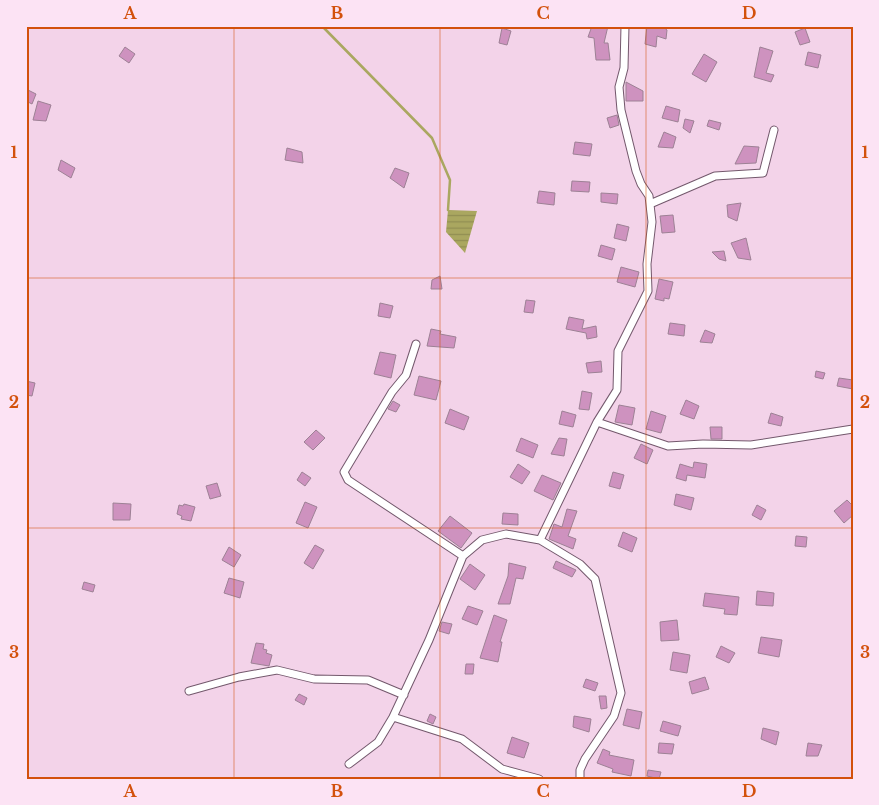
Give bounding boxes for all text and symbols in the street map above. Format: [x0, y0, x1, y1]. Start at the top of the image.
text: A [123, 3, 138, 23]
text: B [331, 3, 344, 23]
text: C [536, 3, 550, 23]
text: D [742, 3, 756, 23]
text: 1 [11, 142, 18, 162]
text: 1 [862, 142, 869, 162]
text: 2 [9, 392, 19, 412]
text: 2 [860, 392, 870, 412]
text: 3 [9, 642, 19, 662]
text: 3 [860, 642, 870, 662]
text: A [123, 781, 138, 801]
text: B [331, 781, 344, 801]
text: C [536, 781, 550, 801]
text: D [742, 781, 756, 801]

